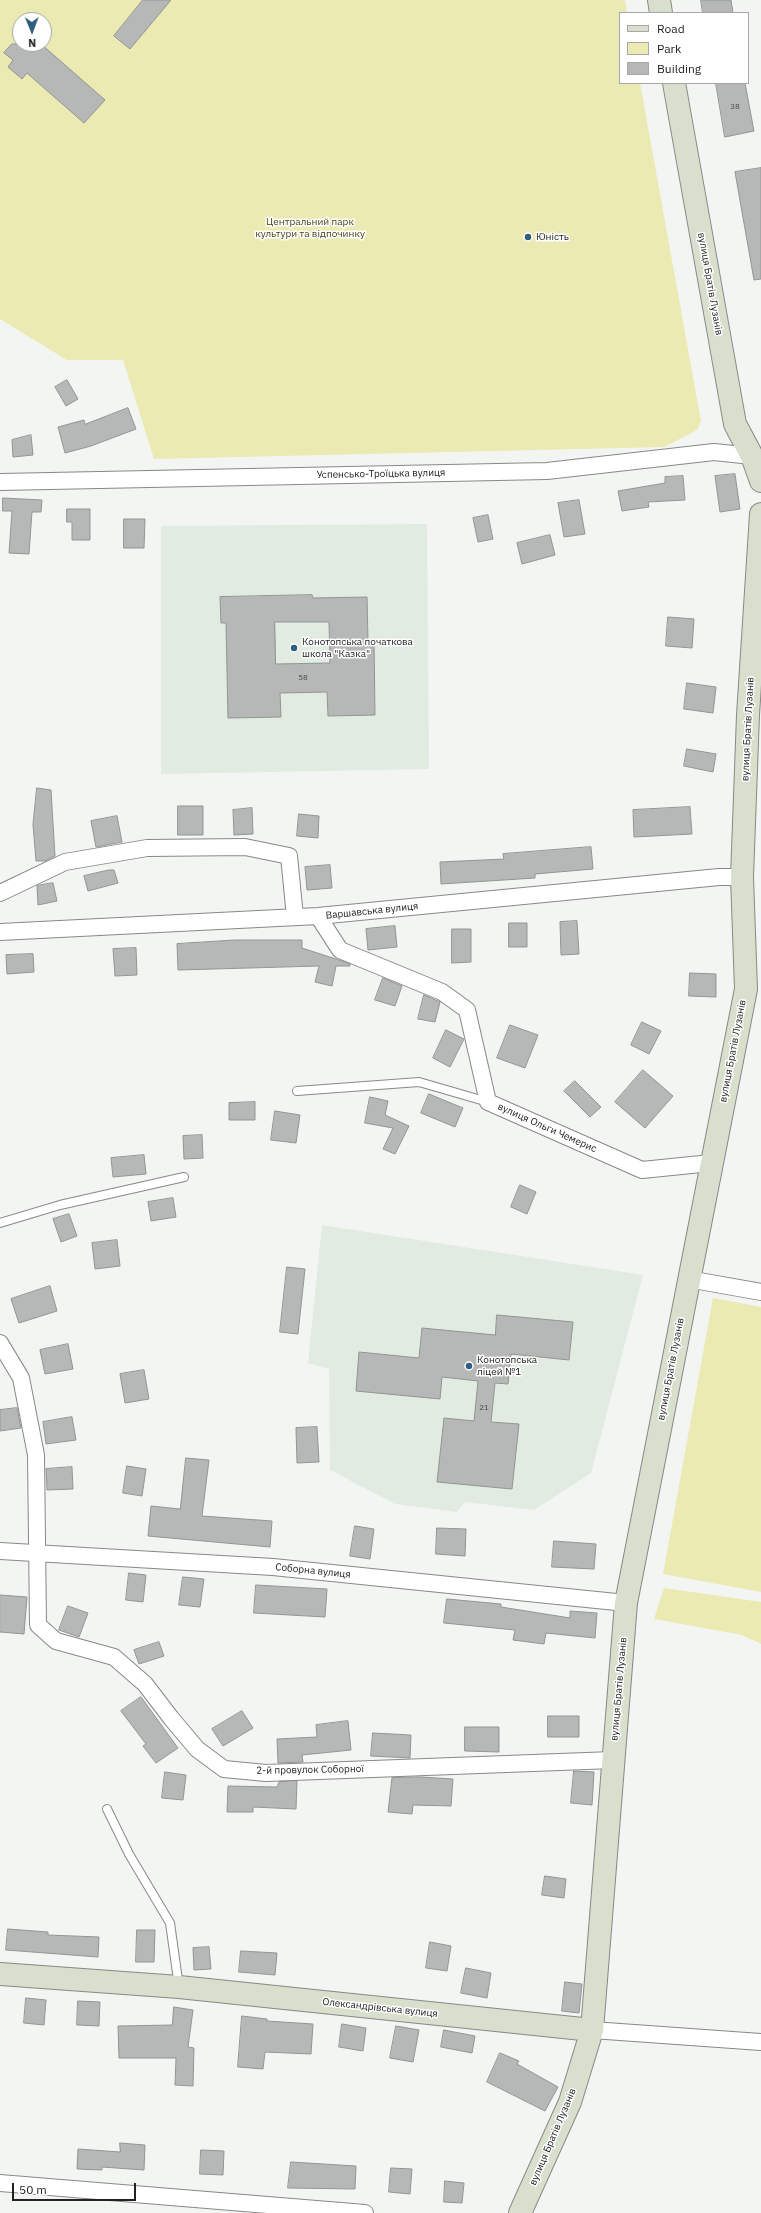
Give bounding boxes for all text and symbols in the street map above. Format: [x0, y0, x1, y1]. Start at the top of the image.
north arrow [12, 12, 52, 52]
legend [619, 12, 749, 84]
text: Road [657, 21, 685, 36]
text: N [28, 36, 36, 50]
text: Park [657, 41, 681, 56]
text: Building [657, 61, 701, 76]
house number: 38 [730, 102, 740, 112]
park label: Центральний парк культури та відпочинку [255, 216, 365, 240]
place label: Юність [536, 231, 569, 243]
marker: Юність [523, 232, 533, 242]
street label: вулиця Братів Лузанів [695, 232, 725, 336]
street label: Успенсько-Троїцька вулиця [317, 467, 445, 481]
place label: Конотопська початкова школа "Казка" [302, 636, 413, 660]
marker: Конотопська початкова школа "Казка" [289, 643, 299, 653]
house number: 58 [298, 673, 308, 683]
street label: вулиця Братів Лузанів [739, 677, 757, 781]
street label: Варшавська вулиця [325, 900, 419, 922]
street label: вулиця Братів Лузанів [717, 999, 749, 1103]
street label: вулиця Ольги Чемерис [496, 1101, 598, 1155]
street label: вулиця Братів Лузанів [655, 1317, 687, 1421]
place label: Конотопська ліцей №1 [477, 1354, 537, 1378]
marker: Конотопська ліцей №1 [464, 1361, 474, 1371]
house number: 21 [479, 1403, 489, 1413]
street label: Соборна вулиця [275, 1561, 351, 1581]
street label: вулиця Братів Лузанів [608, 1637, 630, 1741]
street label: 2-й провулок Соборної [256, 1763, 364, 1777]
street label: Олександрівська вулиця [322, 1996, 438, 2020]
street label: вулиця Братів Лузанів [527, 2087, 579, 2187]
scale bar [14, 2175, 138, 2201]
text: 50 m [19, 2182, 47, 2197]

